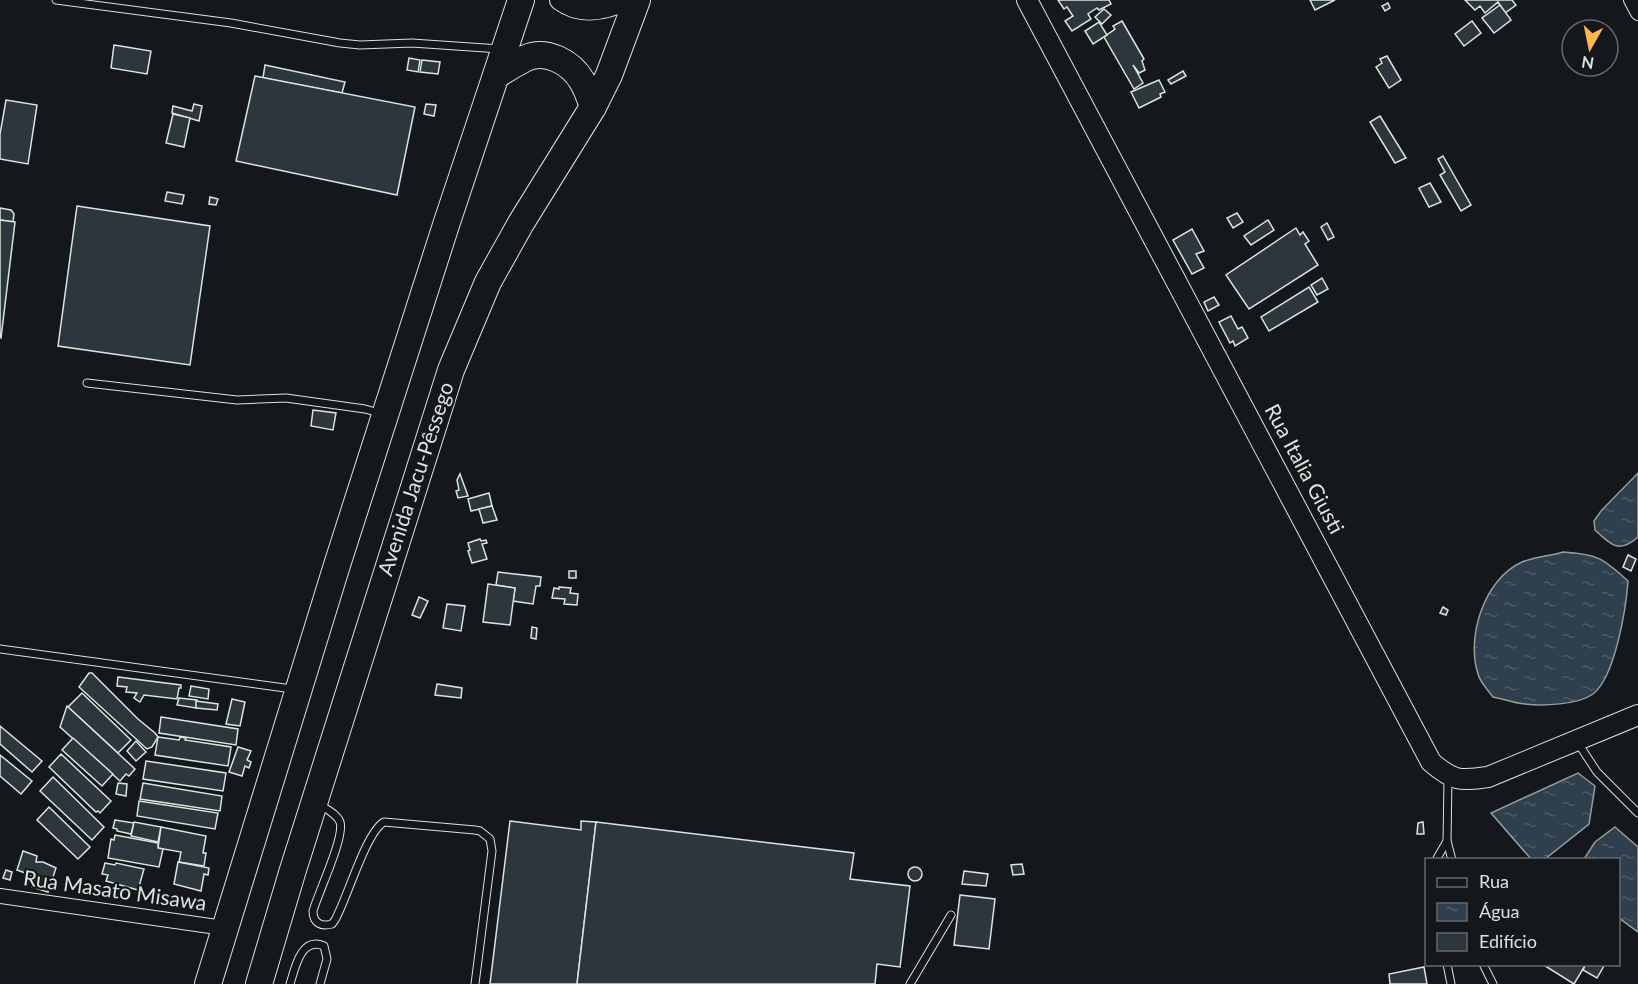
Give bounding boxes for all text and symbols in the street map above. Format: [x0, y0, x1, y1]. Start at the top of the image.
north arrow [1560, 18, 1620, 78]
text: N [1580, 53, 1595, 74]
street label: Avenida Jacu-Pêssego [371, 378, 458, 579]
street label: Rua Italia Giusti [1261, 399, 1350, 538]
legend [1425, 858, 1620, 966]
street label: Rua Masato Misawa [22, 864, 208, 915]
text: Rua [1479, 870, 1509, 892]
text: Água [1479, 900, 1520, 922]
text: Edifício [1479, 930, 1537, 952]

